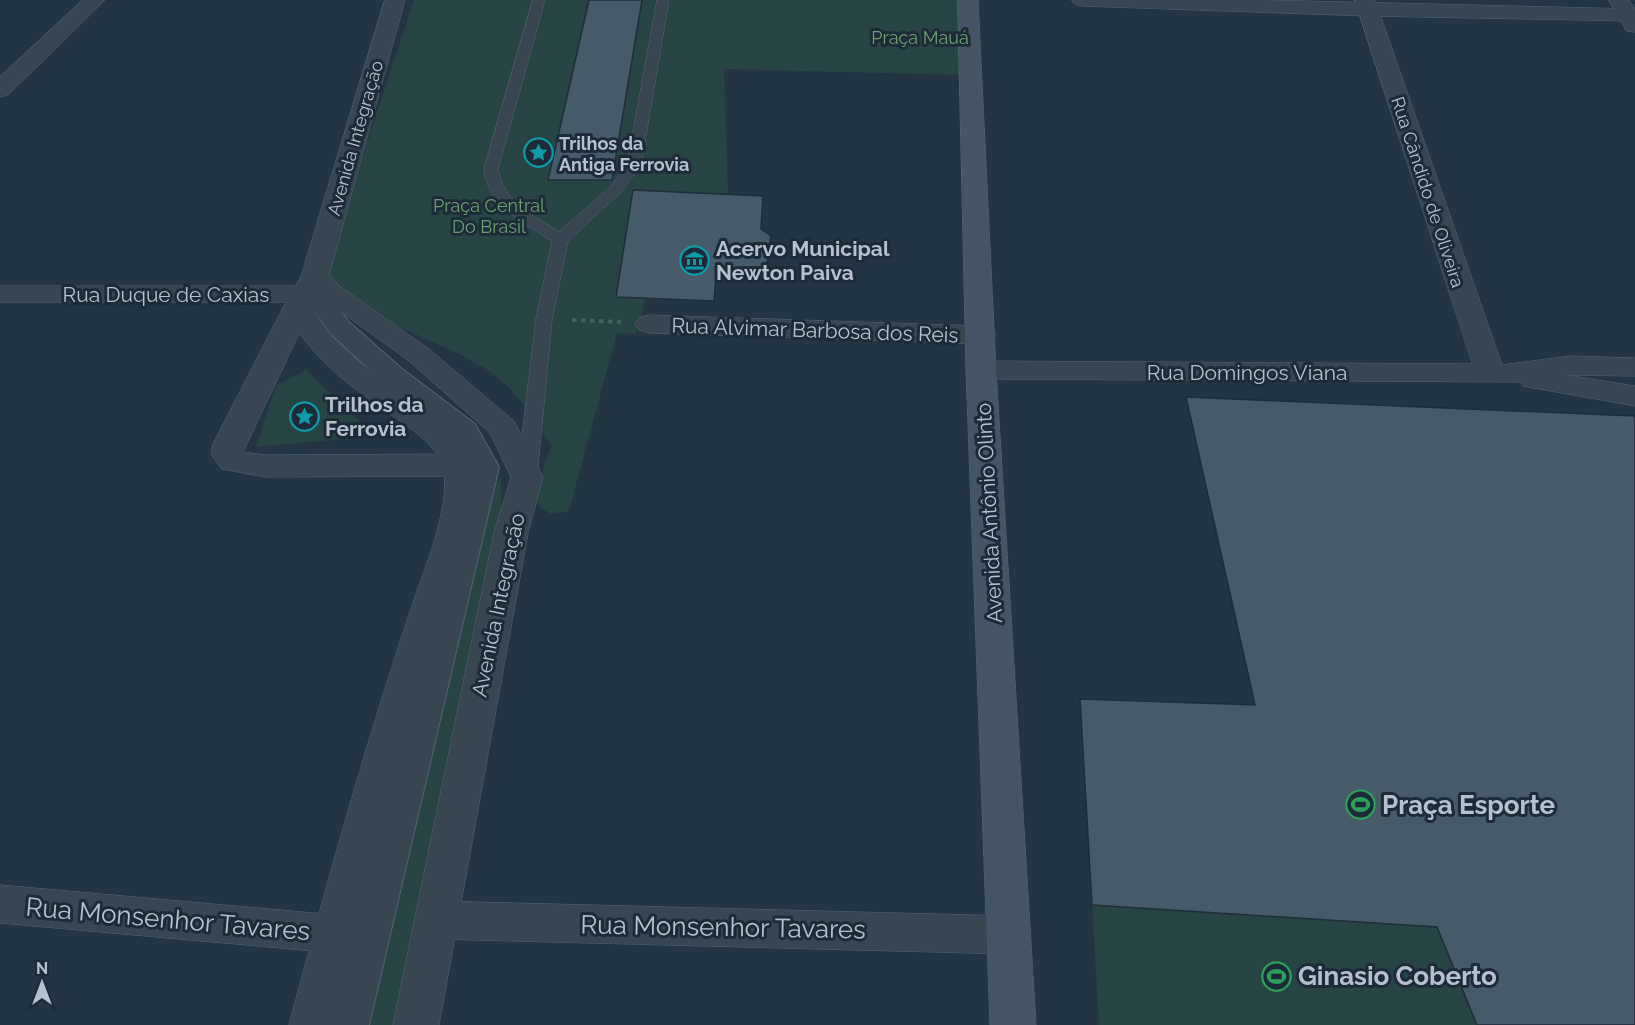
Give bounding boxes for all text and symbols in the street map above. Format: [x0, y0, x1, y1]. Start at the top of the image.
park label: Praça Mauá [871, 27, 969, 48]
street label: Avenida Integração [323, 58, 387, 218]
street label: Rua Cândido de Oliveira [1387, 94, 1469, 290]
place label: Trilhos da Antiga Ferrovia [559, 133, 689, 175]
place icon: Trilhos da Antiga Ferrovia [522, 137, 554, 169]
park label: Praça Central Do Brasil [433, 195, 545, 237]
place label: Acervo Municipal Newton Paiva [716, 236, 890, 285]
museum icon: Acervo Municipal Newton Paiva [679, 244, 711, 276]
street label: Rua Duque de Caxias [63, 282, 269, 307]
street label: Rua Alvimar Barbosa dos Reis [671, 312, 959, 348]
street label: Rua Domingos Viana [1147, 360, 1347, 385]
place label: Trilhos da Ferrovia [325, 392, 424, 441]
place icon: Trilhos da Ferrovia [288, 400, 320, 432]
street label: Avenida Antônio Olinto [971, 402, 1007, 624]
street label: Avenida Integração [466, 511, 530, 699]
sports icon: Praça Esporte [1345, 789, 1377, 821]
place label: Praça Esporte [1382, 790, 1555, 820]
street label: Rua Monsenhor Tavares [25, 892, 311, 946]
street label: Rua Monsenhor Tavares [580, 910, 866, 944]
north arrow [12, 953, 72, 1013]
text: N [36, 959, 48, 978]
sports icon: Ginasio Coberto [1261, 960, 1293, 992]
place label: Ginasio Coberto [1298, 961, 1497, 991]

